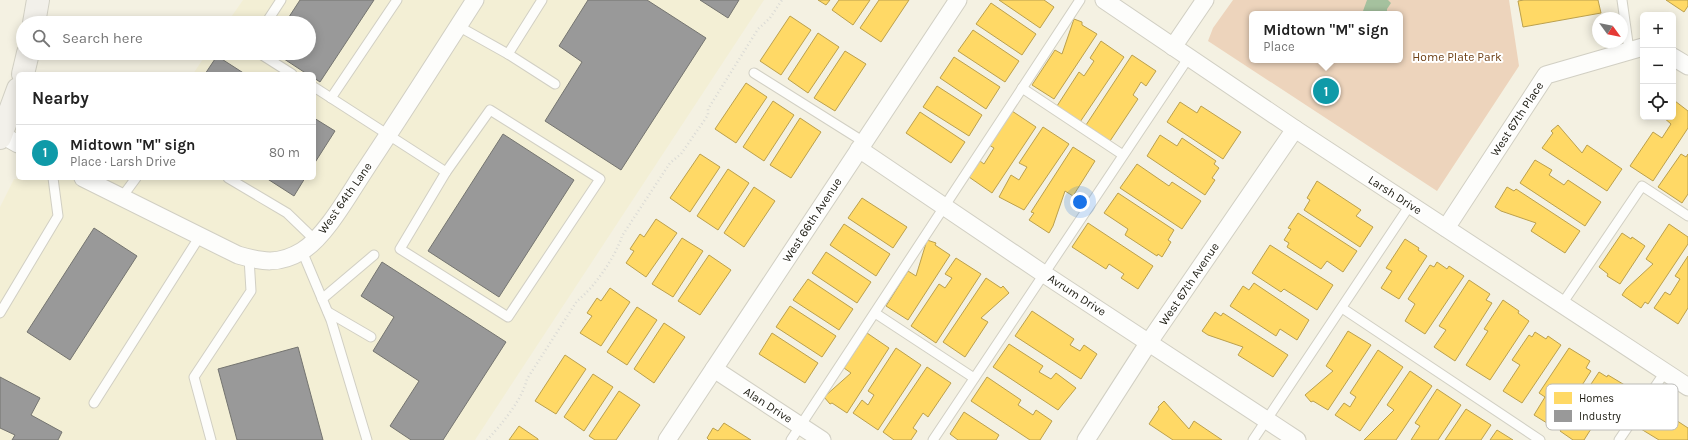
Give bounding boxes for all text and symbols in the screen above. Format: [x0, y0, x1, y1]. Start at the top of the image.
popup [1249, 11, 1403, 63]
north arrow [1592, 12, 1628, 48]
map controls [1640, 12, 1676, 120]
button: + [1640, 12, 1676, 48]
search box [16, 16, 316, 60]
text: Midtown "M" sign [1263, 21, 1389, 39]
icon: search [30, 27, 52, 49]
text: Search here [62, 29, 143, 47]
text: Place [1263, 39, 1295, 54]
button: − [1640, 48, 1676, 84]
park label: Home Plate Park [1412, 50, 1502, 64]
pin: 1 [1313, 76, 1339, 106]
street label: West 67th Place [1488, 79, 1546, 159]
button: locate [1640, 84, 1676, 120]
text: Nearby [32, 88, 89, 108]
text: Midtown "M" sign [70, 136, 195, 154]
text: 1 [43, 145, 47, 160]
text: 80 m [269, 145, 300, 160]
text: Place · Larsh Drive [70, 154, 176, 169]
street label: West 64th Lane [315, 160, 375, 236]
street label: Larsh Drive [1366, 173, 1424, 217]
street label: West 66th Avenue [779, 175, 845, 265]
your location [1070, 192, 1090, 212]
street label: West 67th Avenue [1156, 240, 1222, 328]
street label: Avrum Drive [1045, 271, 1109, 319]
street label: Alan Drive [741, 384, 795, 426]
legend [1546, 384, 1678, 430]
text: Homes [1579, 392, 1614, 405]
text: Industry [1579, 410, 1621, 423]

